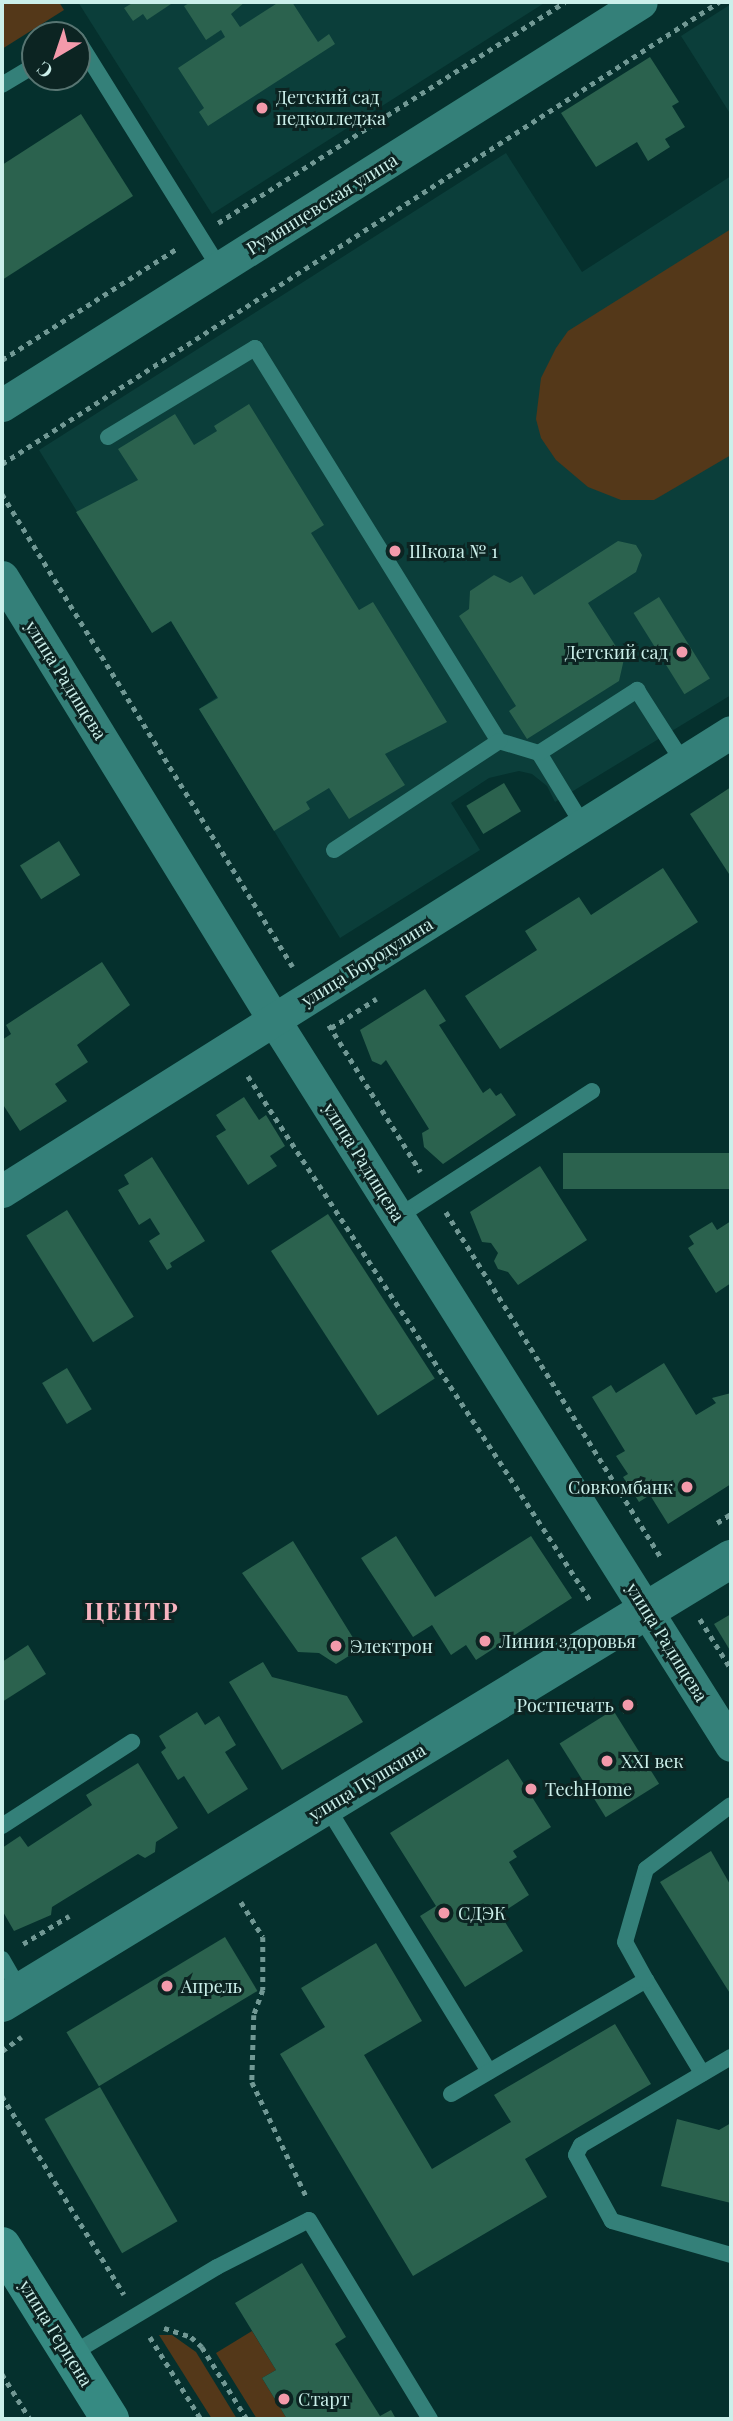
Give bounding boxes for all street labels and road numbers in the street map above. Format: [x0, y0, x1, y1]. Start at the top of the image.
street label: Румянцевская улица [243, 149, 401, 259]
street label: улица Радищева [21, 617, 111, 743]
street label: улица Бородулина [297, 913, 437, 1011]
street label: улица Радищева [319, 1099, 409, 1225]
street label: улица Радищева [622, 1579, 712, 1705]
street label: улица Пушкина [305, 1739, 429, 1825]
street label: улица Герцена [15, 2276, 97, 2390]

